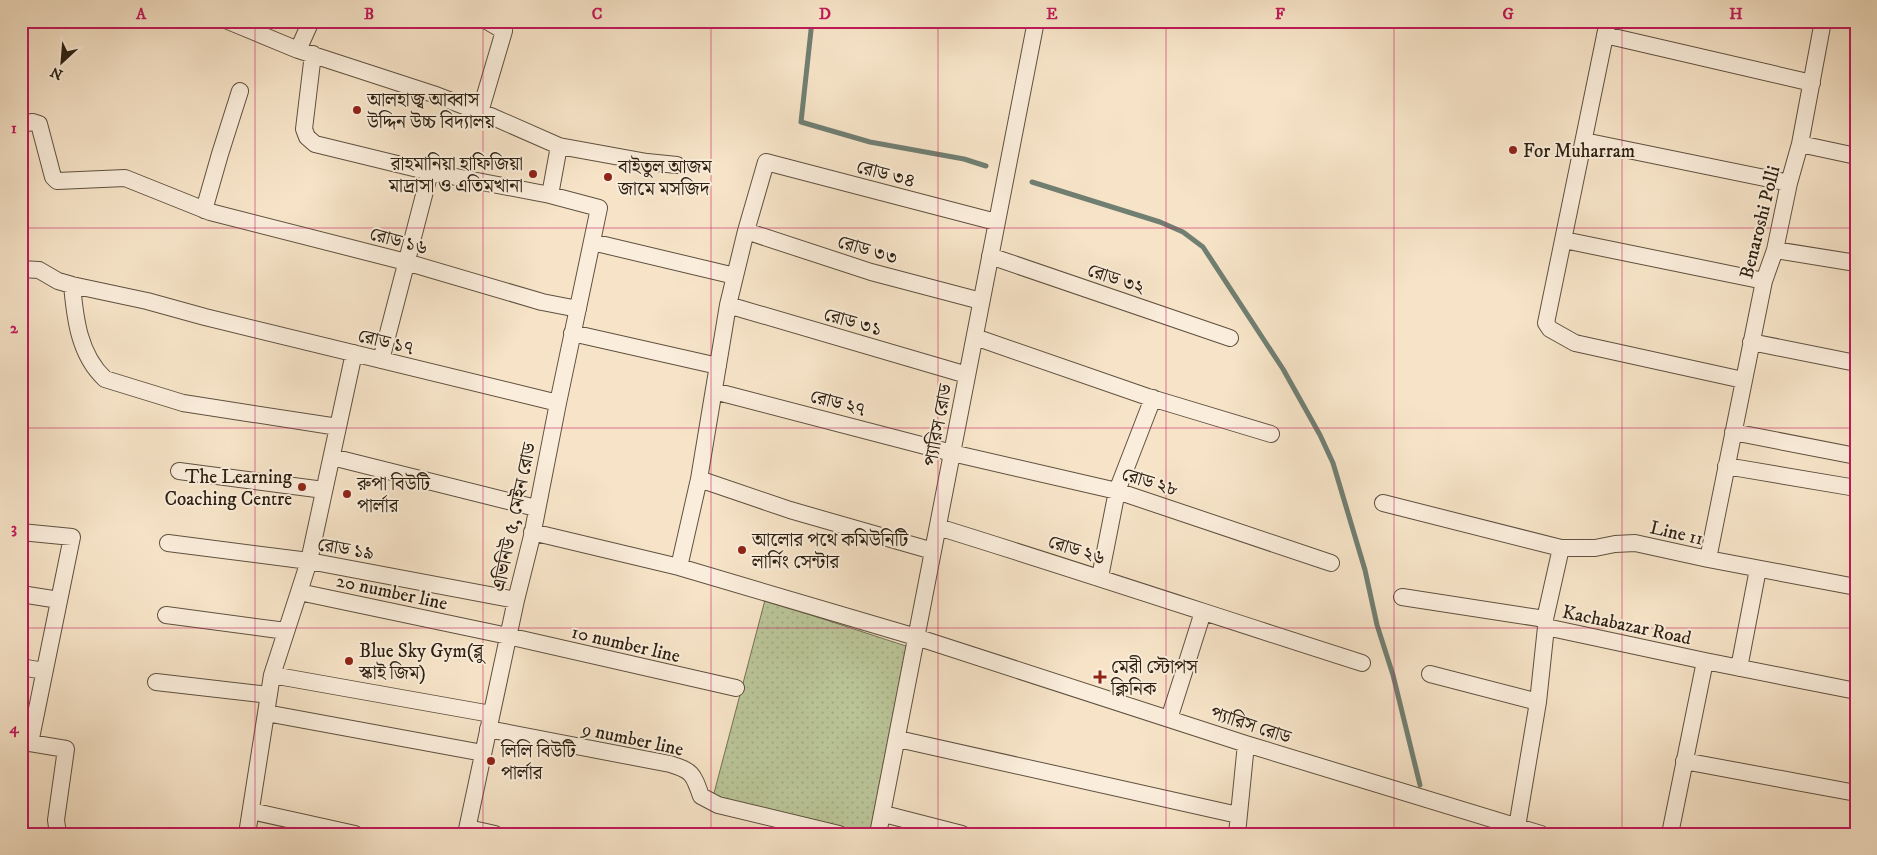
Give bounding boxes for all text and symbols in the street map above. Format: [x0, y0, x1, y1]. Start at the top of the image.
text: A [135, 4, 147, 24]
text: B [364, 4, 374, 24]
text: C [592, 4, 602, 24]
text: D [819, 4, 831, 24]
text: E [1046, 4, 1058, 24]
text: F [1275, 4, 1285, 24]
text: G [1502, 4, 1514, 24]
text: H [1729, 4, 1743, 24]
north arrow [38, 38, 88, 88]
text: N [47, 62, 66, 83]
place label: আলহাজ্ব আব্বাস উদ্দিন উচ্চ বিদ্যালয় [366, 89, 496, 134]
marker: আলহাজ্ব আব্বাস উদ্দিন উচ্চ বিদ্যালয় [351, 104, 363, 116]
text: 1 [11, 118, 17, 138]
place label: For Muharram [1523, 140, 1635, 163]
marker: For Muharram [1507, 144, 1519, 156]
place label: রাহমানিয়া হাফিজিয়া মাদ্রাসা ও এতিমখানা [388, 152, 523, 198]
place label: বাইতুল আজম জামে মসজিদ [617, 155, 713, 201]
street label: রোড ৩৪ [854, 156, 918, 193]
street label: Benaroshi Polli [1735, 163, 1786, 281]
marker: রাহমানিয়া হাফিজিয়া মাদ্রাসা ও এতিমখানা [527, 168, 539, 180]
marker: বাইতুল আজম জামে মসজিদ [602, 171, 614, 183]
street label: রোড ১৬ [367, 223, 430, 260]
street label: রোড ৩৩ [835, 230, 901, 270]
street label: রোড ৩২ [1084, 259, 1148, 300]
street label: রোড ৩১ [821, 303, 884, 342]
text: 2 [10, 318, 19, 338]
street label: রোড ১৭ [355, 324, 416, 361]
street label: প্যারিস রোড [918, 381, 958, 468]
street label: রোড ২৭ [807, 385, 868, 422]
street label: এভিনিউ ৫, মেইন রোড [486, 439, 542, 594]
street label: রোড ২৮ [1119, 463, 1181, 502]
place label: The Learning Coaching Centre [164, 466, 293, 511]
place label: রুপা বিউটি পার্লার [356, 472, 431, 518]
marker: The Learning Coaching Centre [296, 481, 308, 493]
marker: রুপা বিউটি পার্লার [341, 488, 353, 500]
street label: Line 11 [1648, 516, 1706, 551]
text: 3 [11, 518, 17, 538]
place label: আলোর পথে কমিউনিটি লার্নিং সেন্টার [751, 528, 910, 574]
street label: রোড ২৬ [1045, 530, 1108, 570]
street label: রোড ১৯ [315, 533, 376, 566]
marker: আলোর পথে কমিউনিটি লার্নিং সেন্টার [736, 544, 748, 556]
street label: 20 number line [334, 569, 450, 615]
street label: Kachabazar Road [1560, 601, 1694, 650]
street label: 10 number line [569, 621, 682, 668]
place label: Blue Sky Gym(ব্লু স্কাই জিম) [358, 640, 487, 685]
marker: Blue Sky Gym(ব্লু স্কাই জিম) [343, 655, 355, 667]
place label: মেরী স্টোপস ক্লিনিক [1110, 655, 1199, 701]
marker: মেরী স্টোপস ক্লিনিক [1093, 670, 1107, 684]
street label: প্যারিস রোড [1207, 701, 1295, 750]
street label: 9 number line [579, 717, 686, 761]
text: 4 [8, 718, 19, 738]
place label: লিলি বিউটি পার্লার [500, 739, 577, 785]
marker: লিলি বিউটি পার্লার [485, 755, 497, 767]

